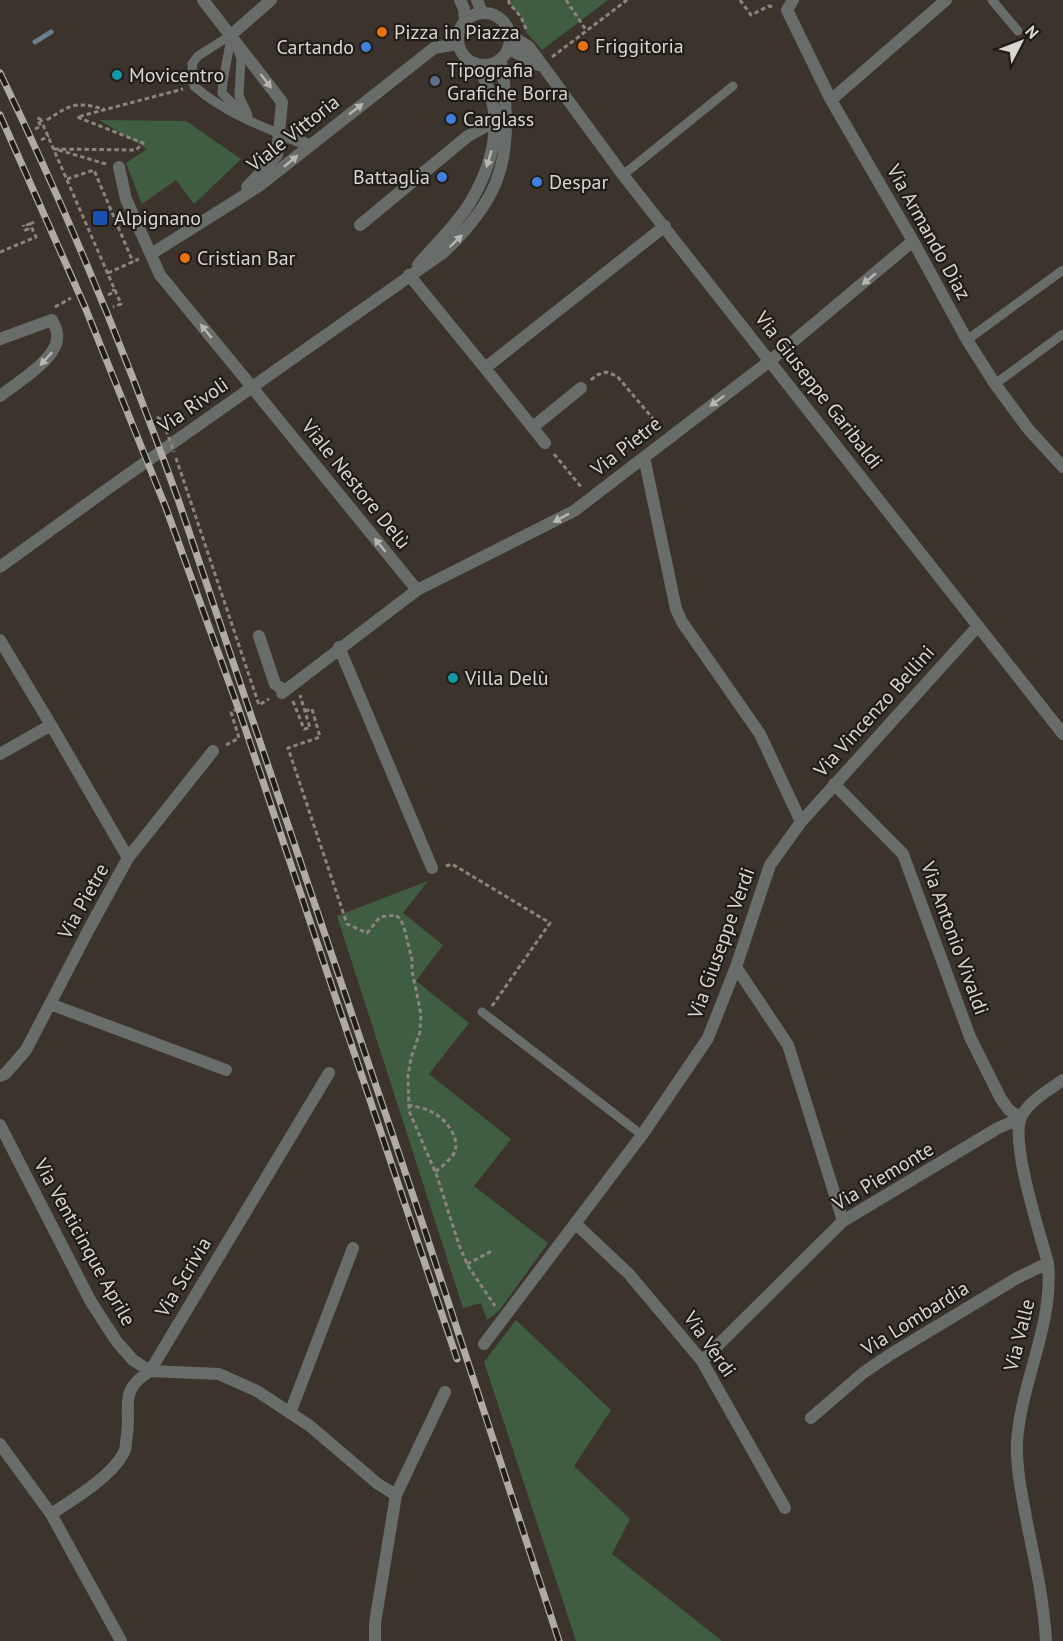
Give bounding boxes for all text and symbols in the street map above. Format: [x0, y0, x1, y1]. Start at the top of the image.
north arrow [991, 12, 1051, 72]
place label: Pizza in Piazza [394, 19, 520, 45]
text: N [1021, 21, 1043, 43]
marker: Pizza in Piazza [375, 25, 389, 39]
place label: Friggitoria [595, 33, 684, 59]
place label: Cartando [276, 34, 354, 60]
marker: Friggitoria [576, 39, 590, 53]
marker: Cartando [359, 40, 373, 54]
place label: Tipografia Grafiche Borra [447, 57, 568, 106]
place label: Movicentro [129, 62, 224, 88]
marker: Movicentro [110, 68, 124, 82]
one-way arrow [260, 73, 273, 89]
marker: Tipografia Grafiche Borra [428, 74, 442, 88]
street label: Viale Vittoria [241, 89, 344, 178]
one-way arrow [347, 103, 363, 115]
place label: Carglass [463, 106, 534, 132]
marker: Carglass [444, 112, 458, 126]
one-way arrow [484, 150, 493, 168]
one-way arrow [283, 155, 298, 168]
street label: Via Armando Diaz [881, 159, 977, 304]
place label: Battaglia [353, 164, 430, 190]
place label: Despar [549, 169, 608, 195]
marker: Battaglia [435, 170, 449, 184]
marker: Despar [530, 175, 544, 189]
place label: Alpignano [114, 205, 201, 231]
marker: Alpignano [91, 209, 109, 227]
one-way arrow [449, 234, 463, 248]
place label: Cristian Bar [197, 245, 296, 271]
marker: Cristian Bar [178, 251, 192, 265]
one-way arrow [861, 272, 876, 284]
street label: Via Giuseppe Garibaldi [749, 305, 889, 474]
one-way arrow [199, 323, 212, 339]
one-way arrow [39, 351, 53, 366]
street label: Via Rivoli [152, 371, 233, 439]
one-way arrow [709, 395, 725, 407]
street label: Via Pietre [585, 410, 666, 482]
street label: Viale Nestore Delù [295, 413, 416, 554]
one-way arrow [552, 513, 569, 523]
one-way arrow [374, 537, 387, 552]
street label: Via Vincenzo Bellini [807, 640, 940, 783]
place label: Villa Delù [464, 665, 549, 691]
marker: Villa Delù [446, 671, 460, 685]
street label: Via Antonio Vivaldi [915, 857, 995, 1018]
street label: Via Pietre [51, 859, 114, 944]
street label: Via Giuseppe Verdi [681, 864, 760, 1023]
street label: Via Piemonte [827, 1136, 938, 1217]
street label: Via Venticinque Aprile [28, 1153, 142, 1330]
street label: Via Scrivia [148, 1232, 217, 1323]
street label: Via Lombardia [856, 1275, 973, 1362]
street label: Via Valle [997, 1296, 1041, 1375]
street label: Via Verdi [677, 1305, 742, 1382]

